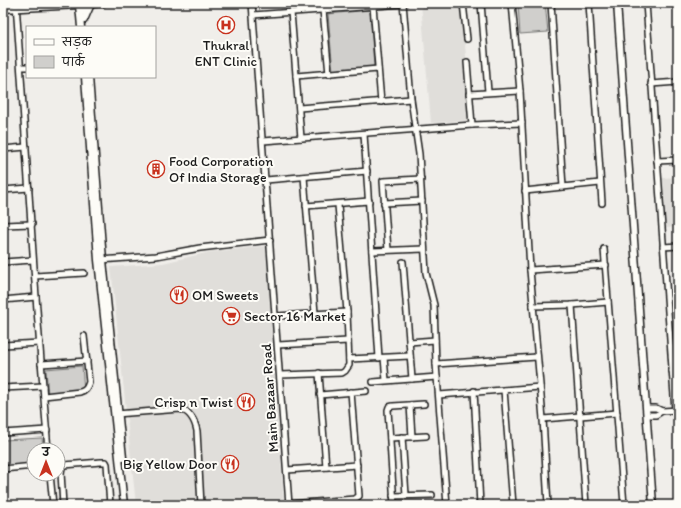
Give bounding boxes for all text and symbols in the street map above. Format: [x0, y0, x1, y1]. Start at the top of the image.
hospital icon: Thukral ENT Clinic [216, 15, 236, 35]
legend [26, 26, 156, 78]
text: सड़क [61, 35, 93, 50]
place label: Thukral ENT Clinic [195, 37, 258, 70]
text: पार्क [61, 52, 86, 69]
place label: Food Corporation Of India Storage [169, 153, 273, 186]
building icon: Food Corporation Of India Storage [146, 159, 166, 179]
restaurant icon: OM Sweets [169, 285, 189, 305]
place label: OM Sweets [192, 287, 259, 304]
supermarket icon: Sector 16 Market [221, 306, 241, 326]
place label: Sector 16 Market [244, 308, 346, 325]
street label: Main Bazaar Road [258, 343, 282, 453]
restaurant icon: Crisp n Twist [236, 392, 256, 412]
place label: Crisp n Twist [155, 394, 233, 411]
north arrow [26, 442, 66, 482]
text: उ [41, 446, 51, 459]
restaurant icon: Big Yellow Door [220, 454, 240, 474]
place label: Big Yellow Door [123, 456, 218, 473]

